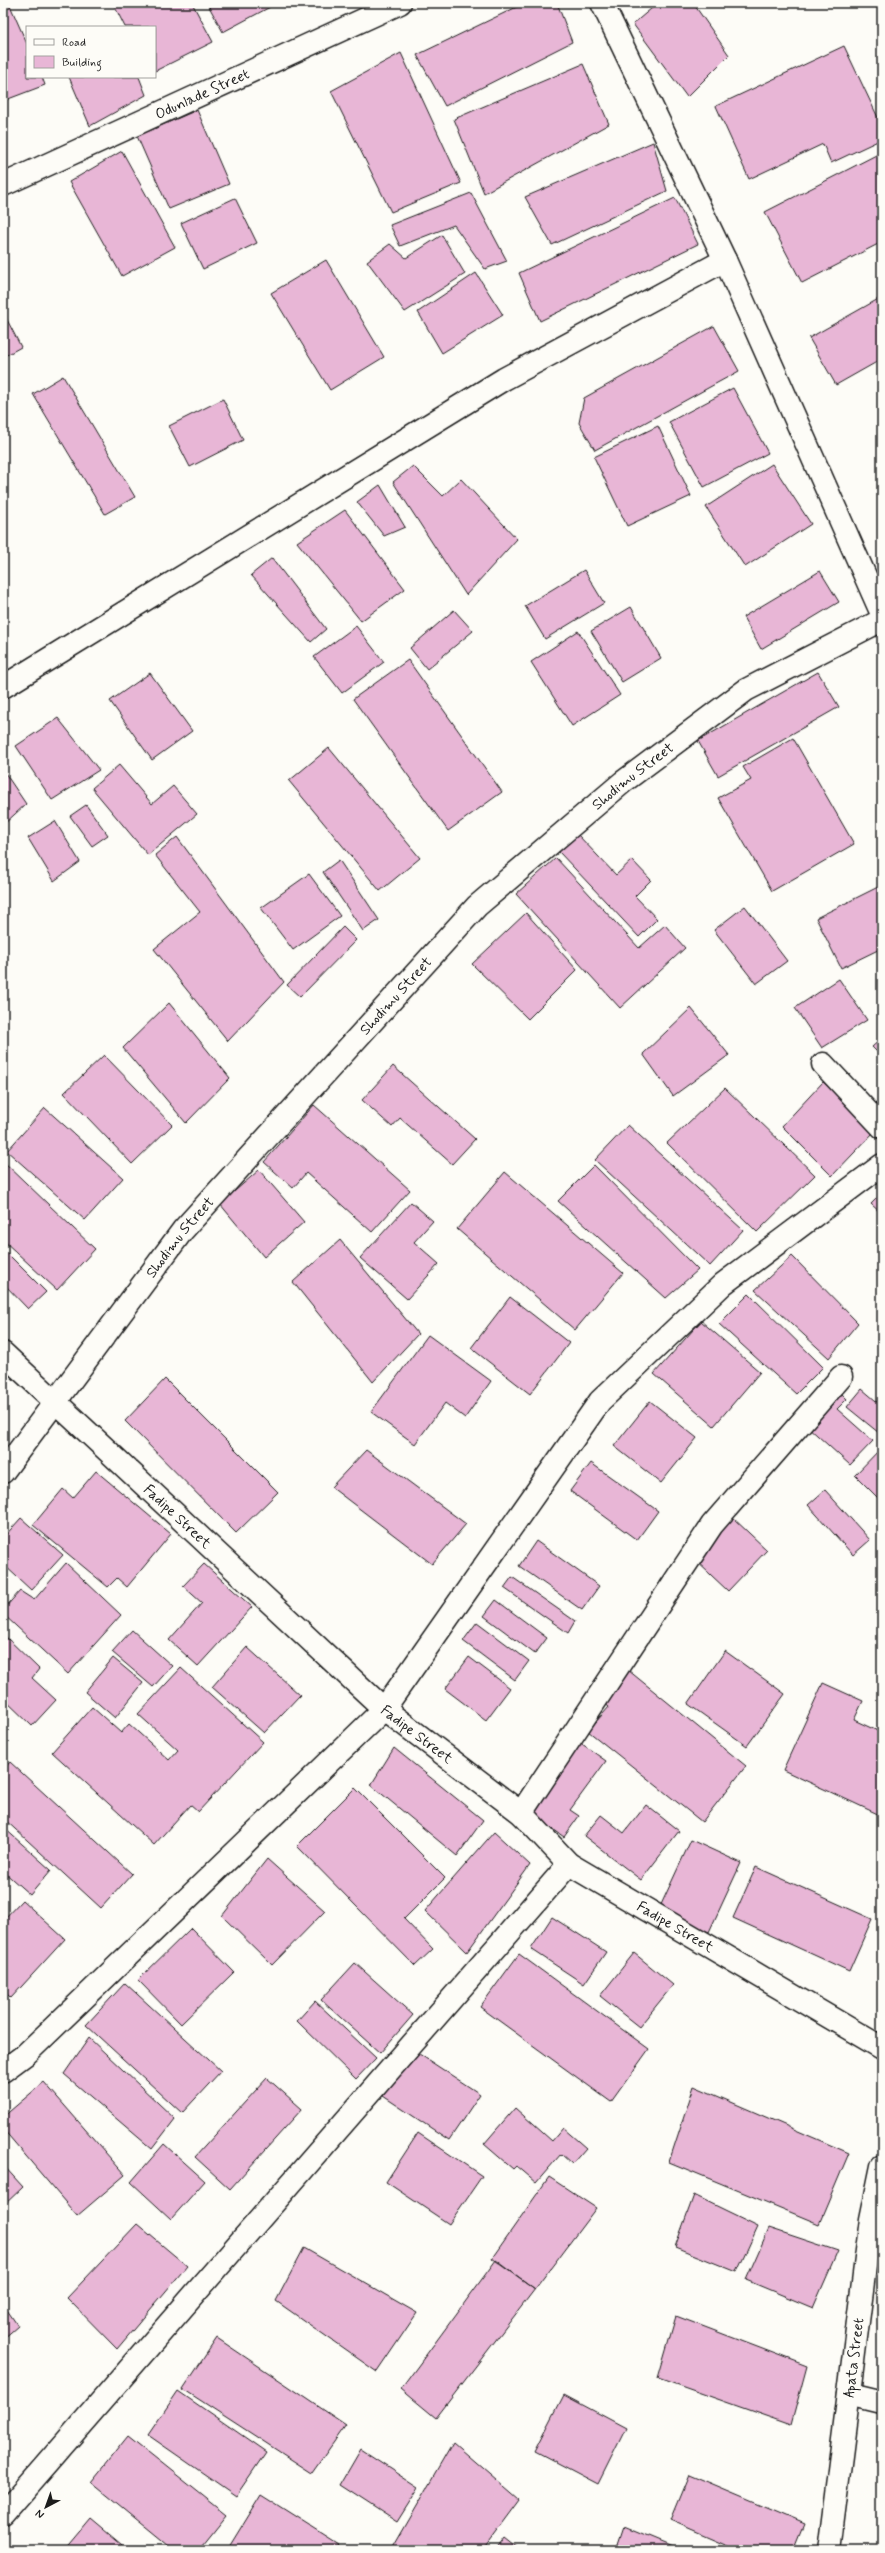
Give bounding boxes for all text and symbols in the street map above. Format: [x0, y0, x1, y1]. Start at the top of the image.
legend [26, 26, 156, 78]
text: Road [62, 35, 86, 51]
text: Building [62, 55, 102, 72]
street label: Odunlade Street [152, 64, 253, 125]
street label: Shodimu Street [588, 738, 678, 815]
street label: Shodimu Street [356, 953, 437, 1040]
street label: Shodimu Street [142, 1193, 219, 1282]
street label: Fadipe Street [139, 1480, 215, 1554]
street label: Fadipe Street [376, 1701, 457, 1769]
street label: Fadipe Street [633, 1897, 717, 1958]
street label: Apata Street [839, 2316, 869, 2399]
north arrow [26, 2487, 66, 2527]
text: N [33, 2506, 47, 2521]

